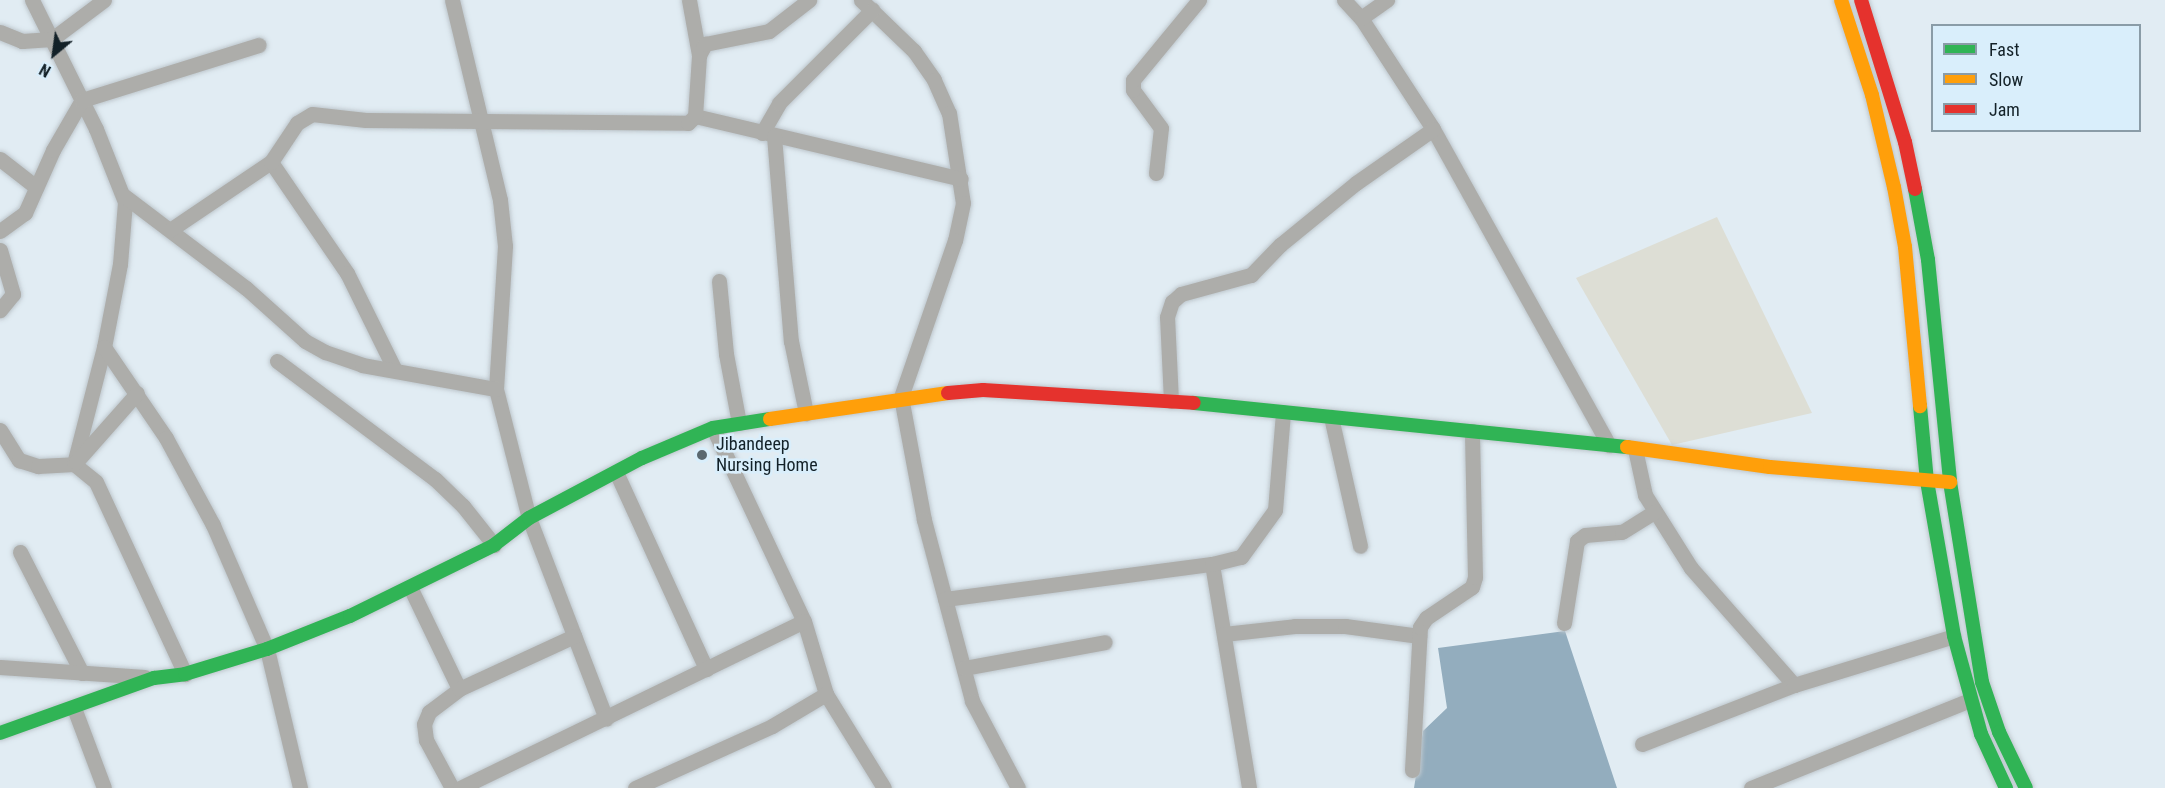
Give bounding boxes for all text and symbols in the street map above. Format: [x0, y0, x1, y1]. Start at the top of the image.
north arrow [24, 24, 84, 84]
legend [1931, 24, 2141, 132]
text: Fast [1989, 39, 2020, 60]
text: N [36, 60, 54, 81]
text: Slow [1989, 69, 2023, 90]
text: Jam [1989, 99, 2020, 120]
place label: Jibandeep Nursing Home [716, 434, 818, 476]
marker: Jibandeep Nursing Home [693, 446, 711, 464]

